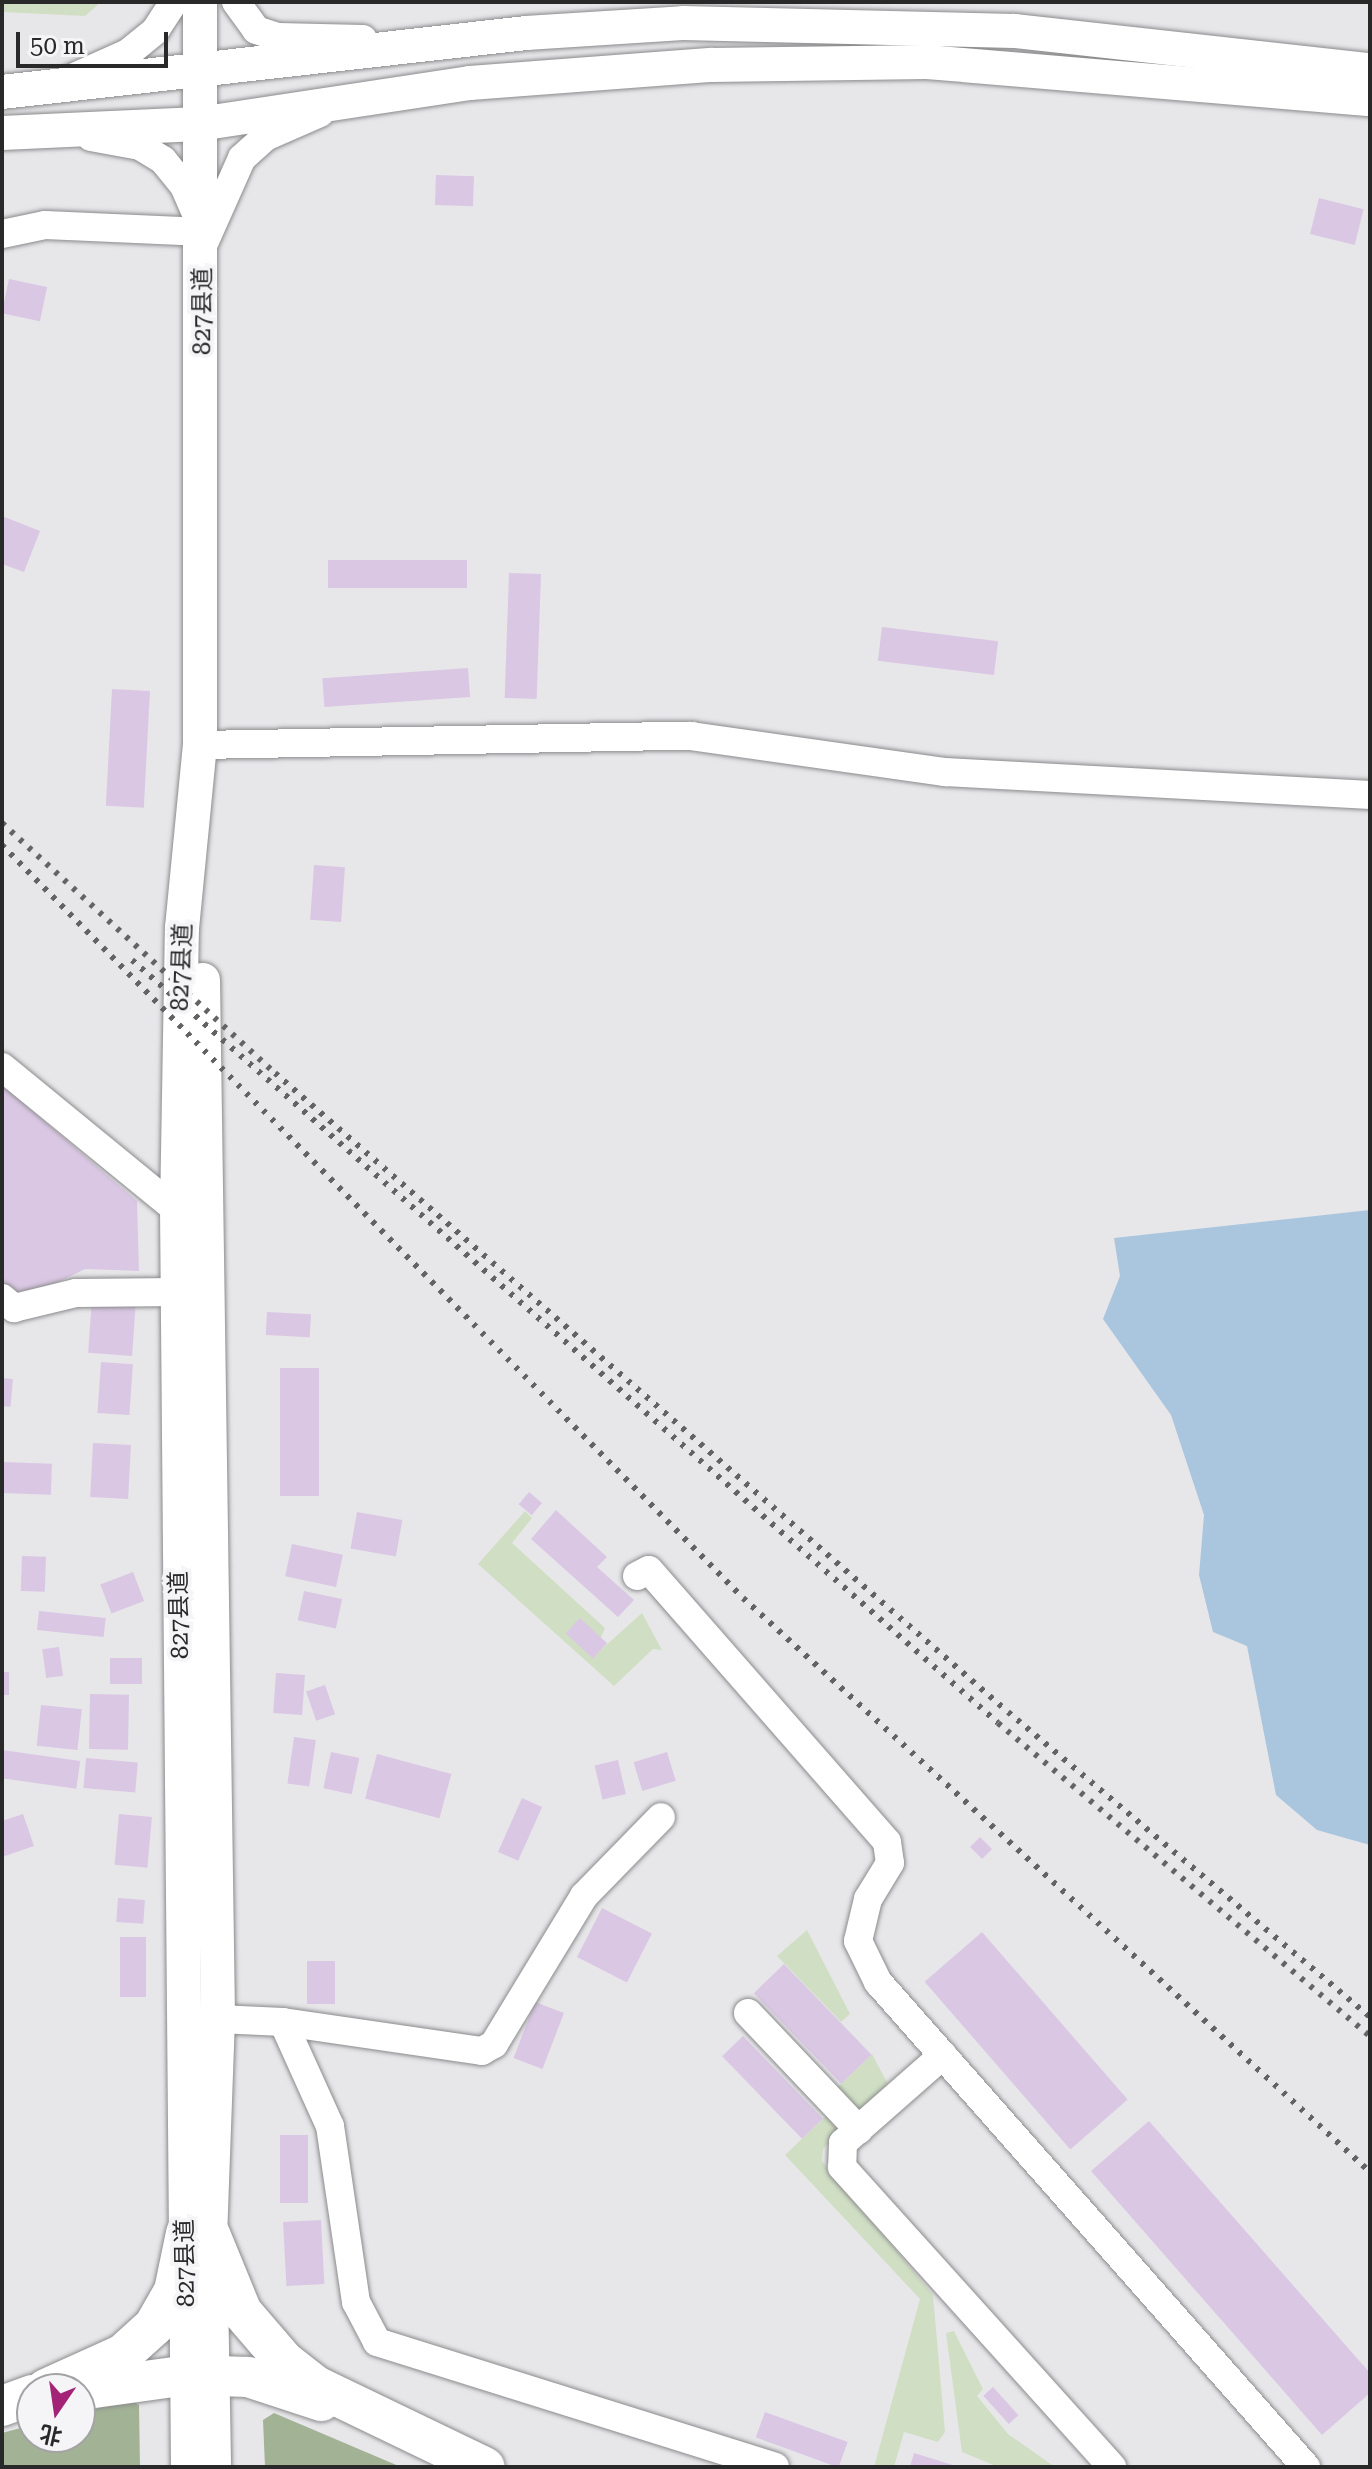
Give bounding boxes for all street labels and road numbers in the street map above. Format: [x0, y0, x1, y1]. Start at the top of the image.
street label: 827县道 [189, 267, 217, 355]
street label: 827县道 [166, 922, 198, 1012]
street label: 827县道 [165, 1571, 195, 1659]
street label: 827县道 [171, 2219, 201, 2307]

